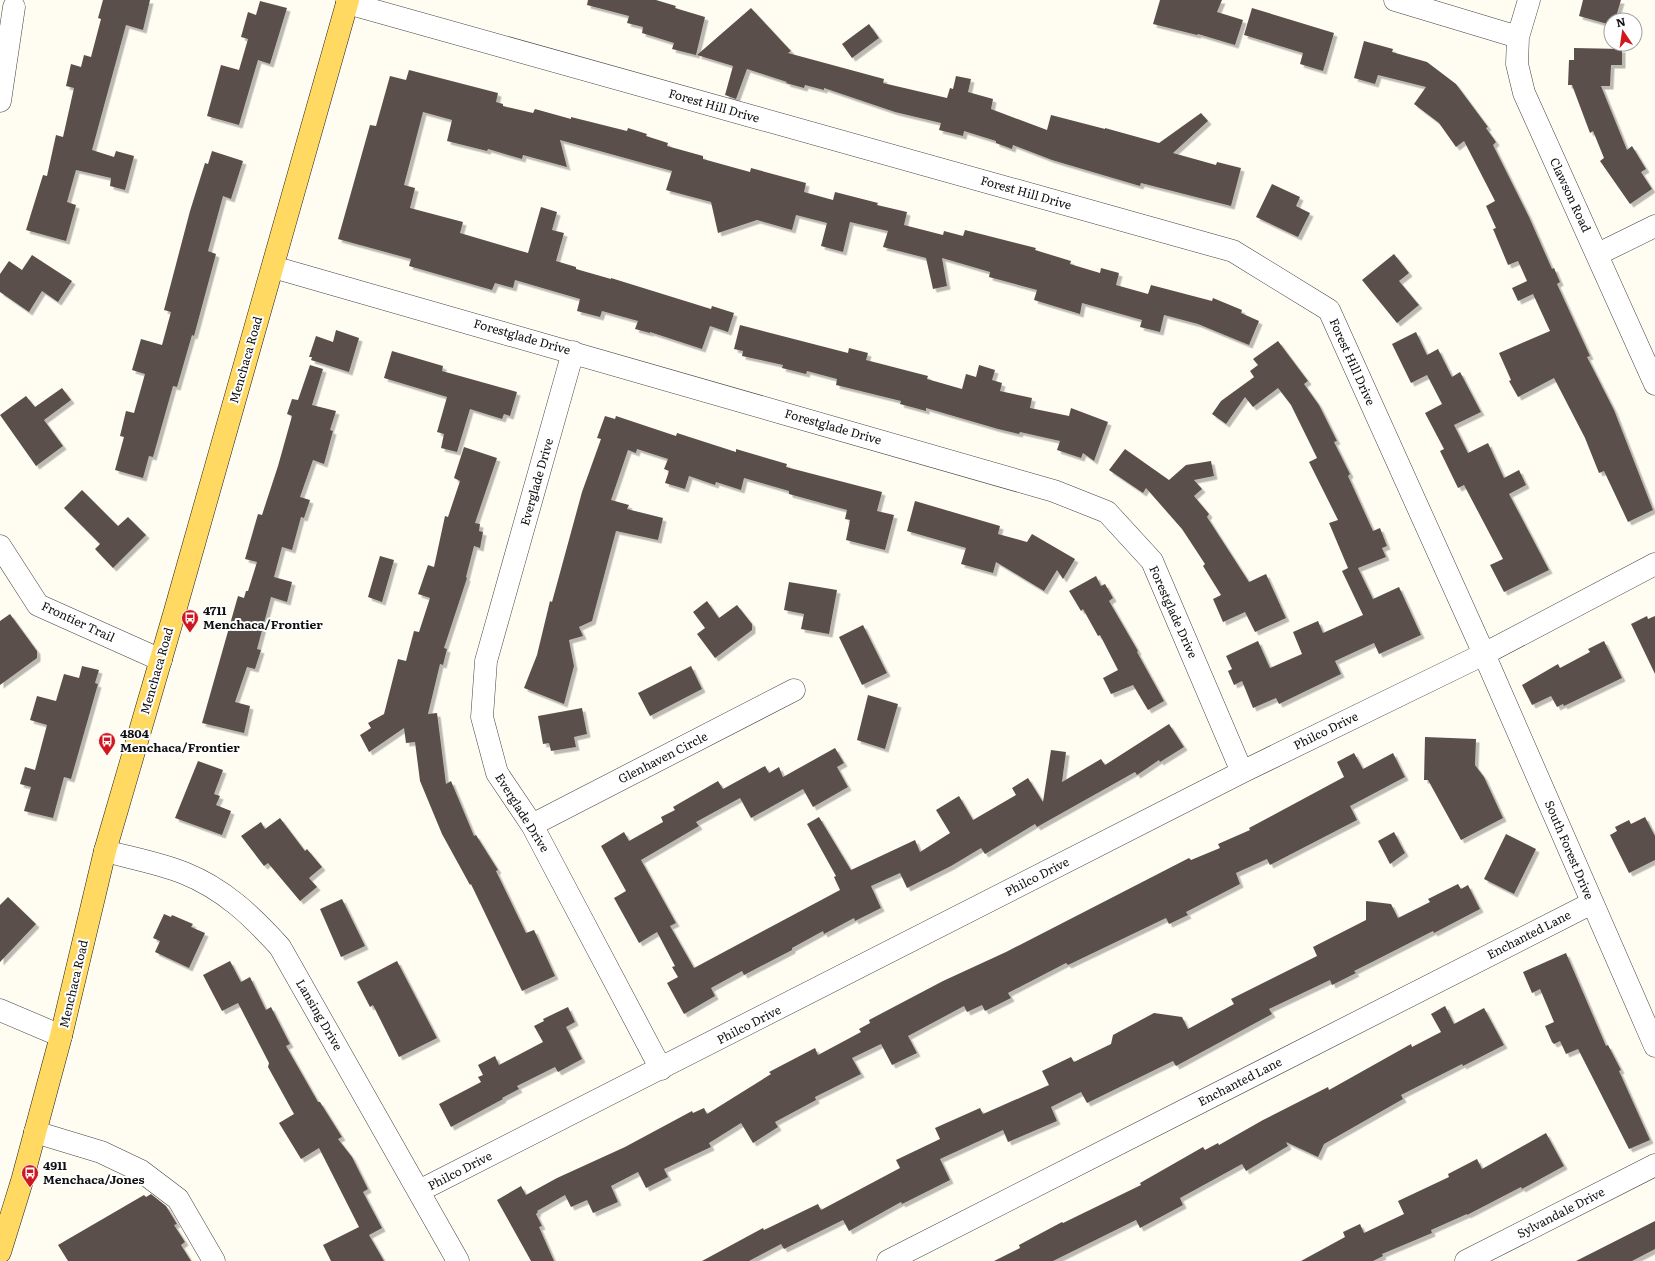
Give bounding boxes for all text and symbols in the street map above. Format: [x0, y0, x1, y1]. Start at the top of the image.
north arrow [1603, 12, 1643, 52]
text: N [1614, 12, 1627, 30]
street label: Forest Hill Drive [667, 83, 762, 127]
street label: Clawson Road [1546, 154, 1596, 235]
street label: Forest Hill Drive [979, 170, 1074, 214]
street label: Menchaca Road [224, 313, 266, 405]
street label: Forestglade Drive [472, 314, 573, 358]
street label: Forest Hill Drive [1326, 315, 1380, 408]
street label: Forestglade Drive [783, 404, 884, 448]
street label: Everglade Drive [515, 436, 557, 528]
street label: Forestglade Drive [1145, 562, 1202, 661]
street label: Frontier Trail [39, 596, 118, 646]
place label: 4711 Menchaca/Frontier [203, 601, 323, 633]
bus stop icon: 4711 Menchaca/Frontier [180, 608, 200, 633]
street label: Menchaca Road [135, 624, 177, 716]
street label: Philco Drive [1290, 707, 1361, 754]
place label: 4804 Menchaca/Frontier [120, 724, 240, 756]
street label: Glenhaven Circle [615, 727, 710, 787]
bus stop icon: 4804 Menchaca/Frontier [97, 731, 117, 756]
street label: Everglade Drive [491, 769, 554, 856]
street label: South Forest Drive [1541, 797, 1599, 902]
street label: Philco Drive [1001, 852, 1072, 900]
street label: Enchanted Lane [1483, 905, 1574, 963]
street label: Menchaca Road [54, 937, 92, 1030]
street label: Lansing Drive [292, 975, 348, 1054]
street label: Philco Drive [713, 1000, 784, 1048]
street label: Enchanted Lane [1194, 1052, 1285, 1110]
street label: Philco Drive [424, 1146, 495, 1194]
place label: 4911 Menchaca/Jones [43, 1156, 144, 1188]
bus stop icon: 4911 Menchaca/Jones [20, 1163, 40, 1188]
street label: Sylvandale Drive [1514, 1182, 1607, 1242]

